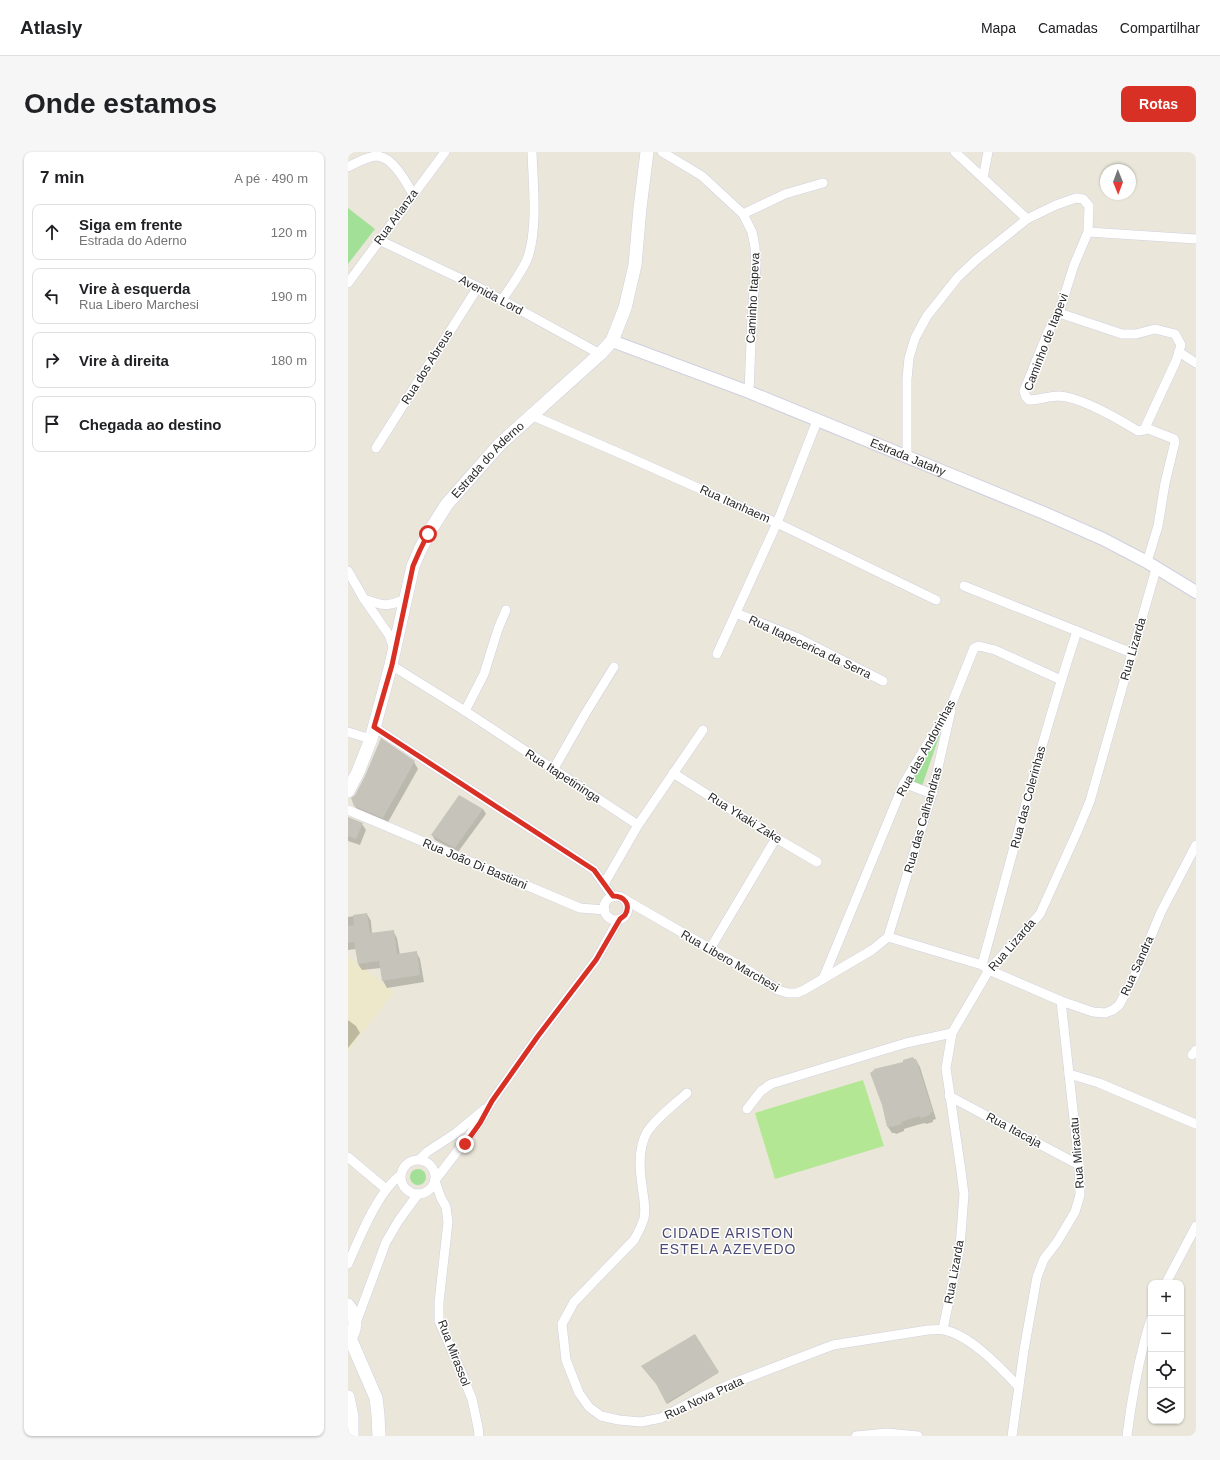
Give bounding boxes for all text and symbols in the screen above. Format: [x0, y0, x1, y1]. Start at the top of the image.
text: Atlasly [20, 17, 82, 38]
text: Mapa [981, 20, 1016, 36]
text: Camadas [1038, 20, 1098, 36]
text: Compartilhar [1120, 20, 1200, 36]
button: Rotas [1121, 86, 1196, 122]
text: Onde estamos [24, 88, 217, 119]
north arrow [1100, 164, 1136, 200]
text: 7 min [40, 168, 84, 187]
text: A pé · 490 m [234, 171, 308, 186]
street label: Rua Arlanza [371, 186, 421, 248]
text: Siga em frente [79, 216, 182, 233]
icon: ahead [41, 221, 63, 243]
text: 120 m [271, 225, 307, 240]
text: Estrada do Aderno [79, 233, 187, 248]
street label: Caminho Itapeva [744, 252, 762, 344]
street label: Avenida Lord [457, 272, 525, 318]
text: Vire à esquerda [79, 280, 190, 297]
icon: left [41, 285, 63, 307]
text: 190 m [271, 289, 307, 304]
street label: Caminho de Itapevi [1021, 291, 1071, 393]
text: Rua Libero Marchesi [79, 297, 199, 312]
street label: Rua dos Abreus [398, 327, 456, 407]
icon: right [41, 349, 63, 371]
text: Vire à direita [79, 352, 169, 369]
text: 180 m [271, 353, 307, 368]
icon: arrive [41, 413, 63, 435]
text: Chegada ao destino [79, 416, 222, 433]
street label: Estrada do Aderno [449, 419, 527, 501]
street label: Estrada Jatahy [868, 436, 948, 479]
street label: Rua Itanhaem [698, 482, 772, 526]
route start [419, 525, 437, 543]
street label: Rua Itapecerica da Serra [747, 612, 874, 682]
street label: Rua Lizarda [1117, 616, 1149, 682]
street label: Rua das Andorinhas [894, 697, 958, 799]
street label: Rua das Colerinhas [1008, 744, 1048, 850]
street label: Rua Itapetininga [523, 746, 604, 806]
street label: Rua das Calhandras [901, 765, 945, 875]
street label: Rua Ykaki Zake [705, 790, 785, 846]
street label: Rua João Di Bastiani [421, 836, 529, 892]
street label: Rua Lizarda [985, 916, 1039, 974]
street label: Rua Libero Marchesi [679, 927, 781, 995]
street label: Rua Sandra [1118, 934, 1157, 998]
street label: Rua Itacaja [984, 1110, 1044, 1151]
street label: Rua Miracatu [1067, 1117, 1087, 1189]
route end [456, 1135, 474, 1153]
district label: CIDADE ARISTON ESTELA AZEVEDO [660, 1225, 796, 1257]
street label: Rua Lizarda [941, 1239, 967, 1305]
map controls [1148, 1280, 1184, 1424]
button: + [1148, 1280, 1184, 1316]
button: − [1148, 1316, 1184, 1352]
street label: Rua Mirassol [435, 1318, 473, 1388]
button: locate [1148, 1352, 1184, 1388]
street label: Rua Nova Prata [662, 1373, 746, 1422]
button: layers [1148, 1388, 1184, 1424]

